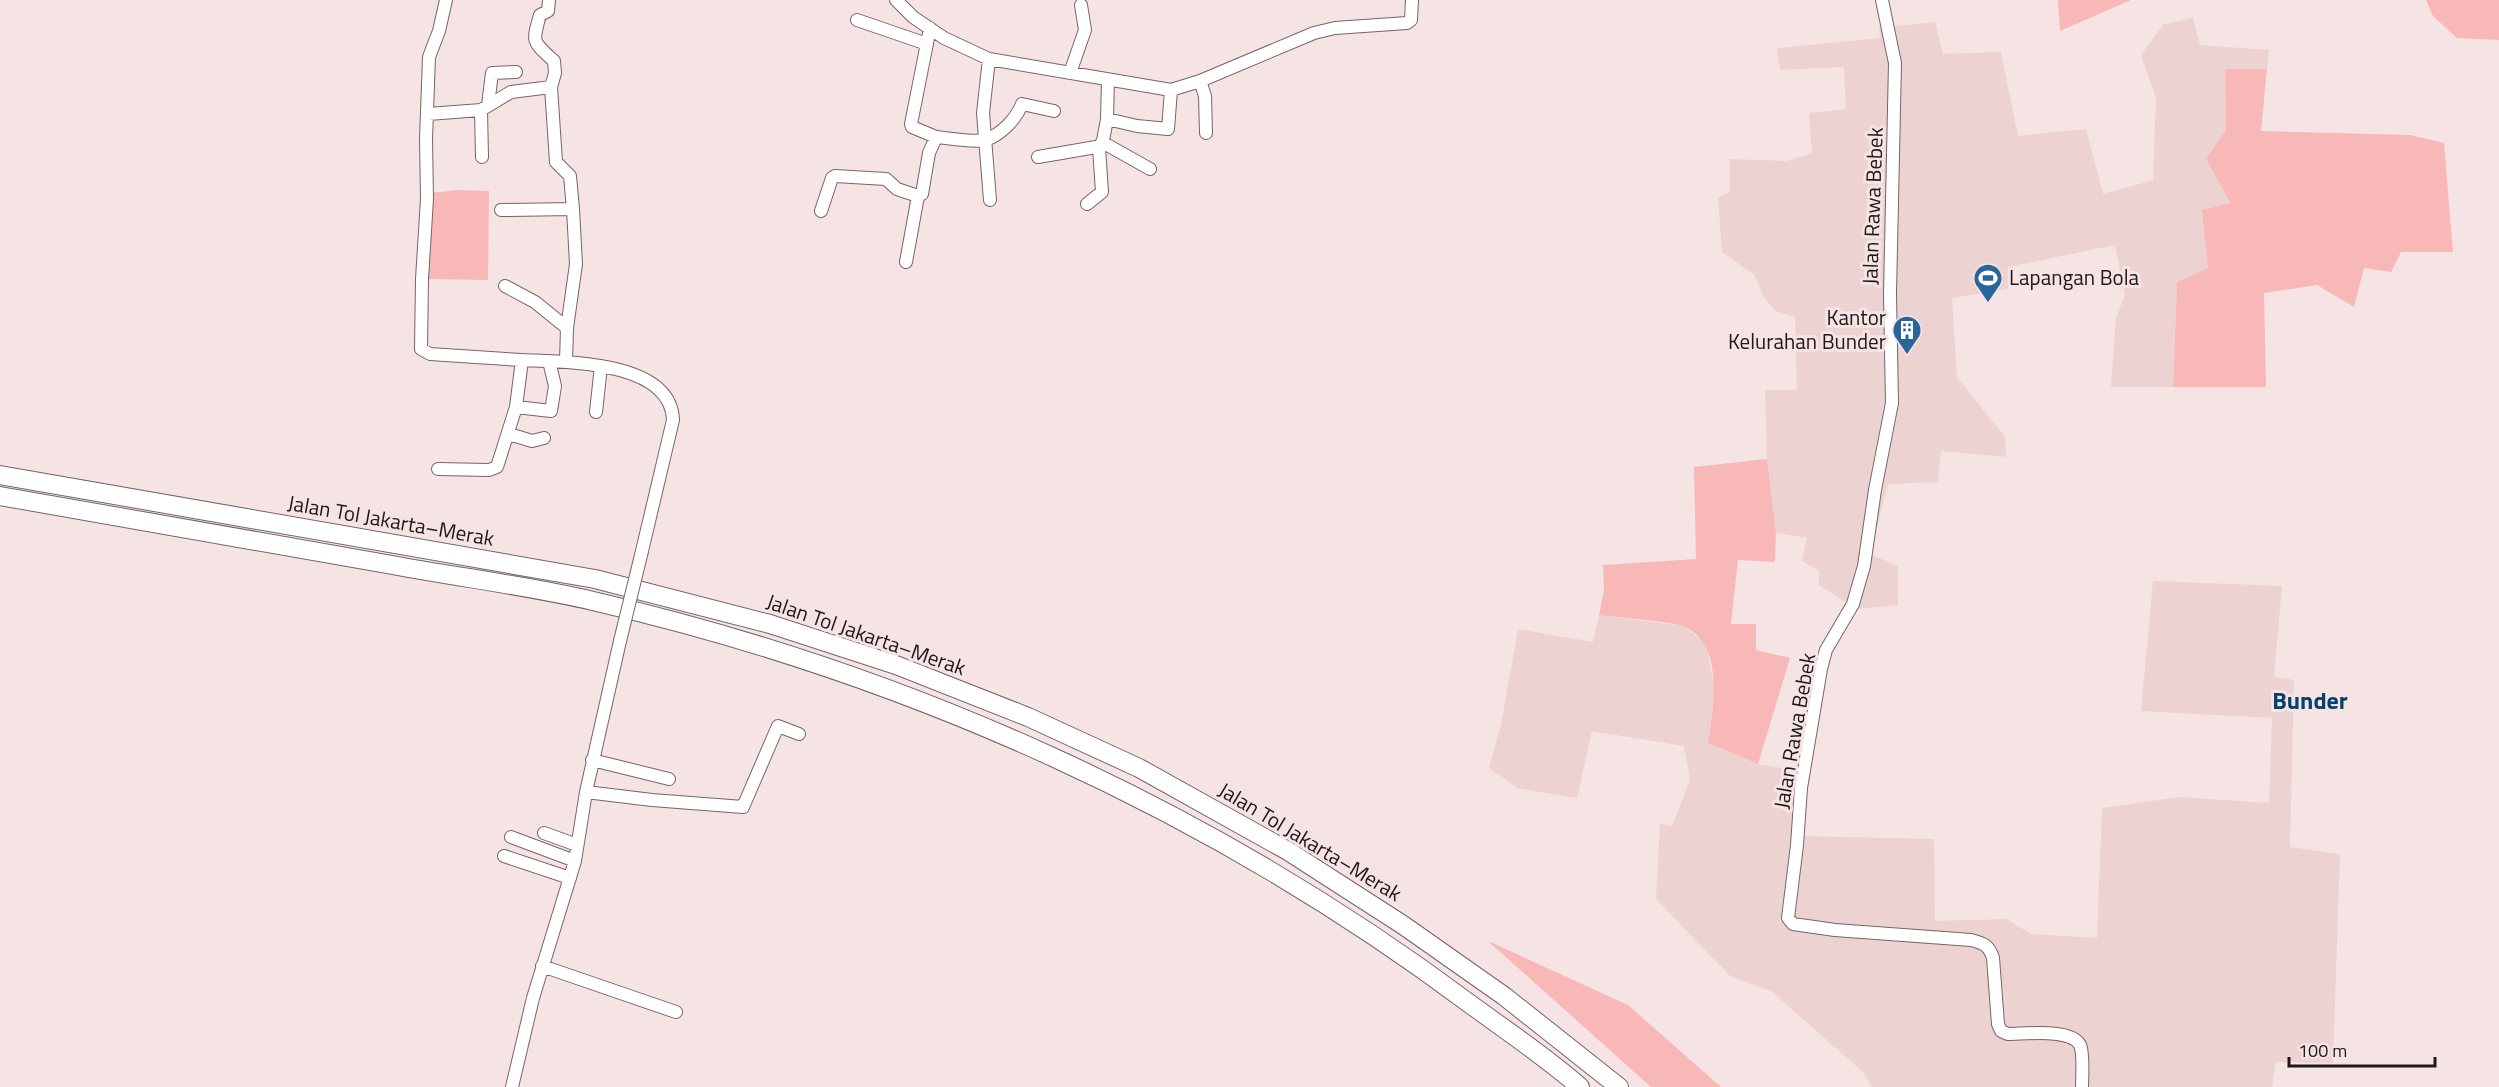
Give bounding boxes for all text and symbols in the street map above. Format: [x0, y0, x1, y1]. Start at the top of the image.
street label: Jalan Rawa Bebek [1853, 127, 1891, 285]
place label: Lapangan Bola [2009, 261, 2140, 293]
sports icon: Lapangan Bola [1972, 262, 2004, 304]
place label: Kantor Kelurahan Bunder [1728, 301, 1886, 357]
building icon: Kantor Kelurahan Bunder [1891, 314, 1923, 356]
street label: Jalan Tol Jakarta–Merak [285, 486, 497, 554]
street label: Jalan Tol Jakarta–Merak [762, 585, 970, 683]
street label: Jalan Rawa Bebek [1765, 650, 1823, 811]
district label: Bunder [2272, 682, 2348, 718]
street label: Jalan Tol Jakarta–Merak [1213, 774, 1408, 909]
scale bar [2289, 1030, 2434, 1068]
text: 100 m [2298, 1037, 2347, 1064]

